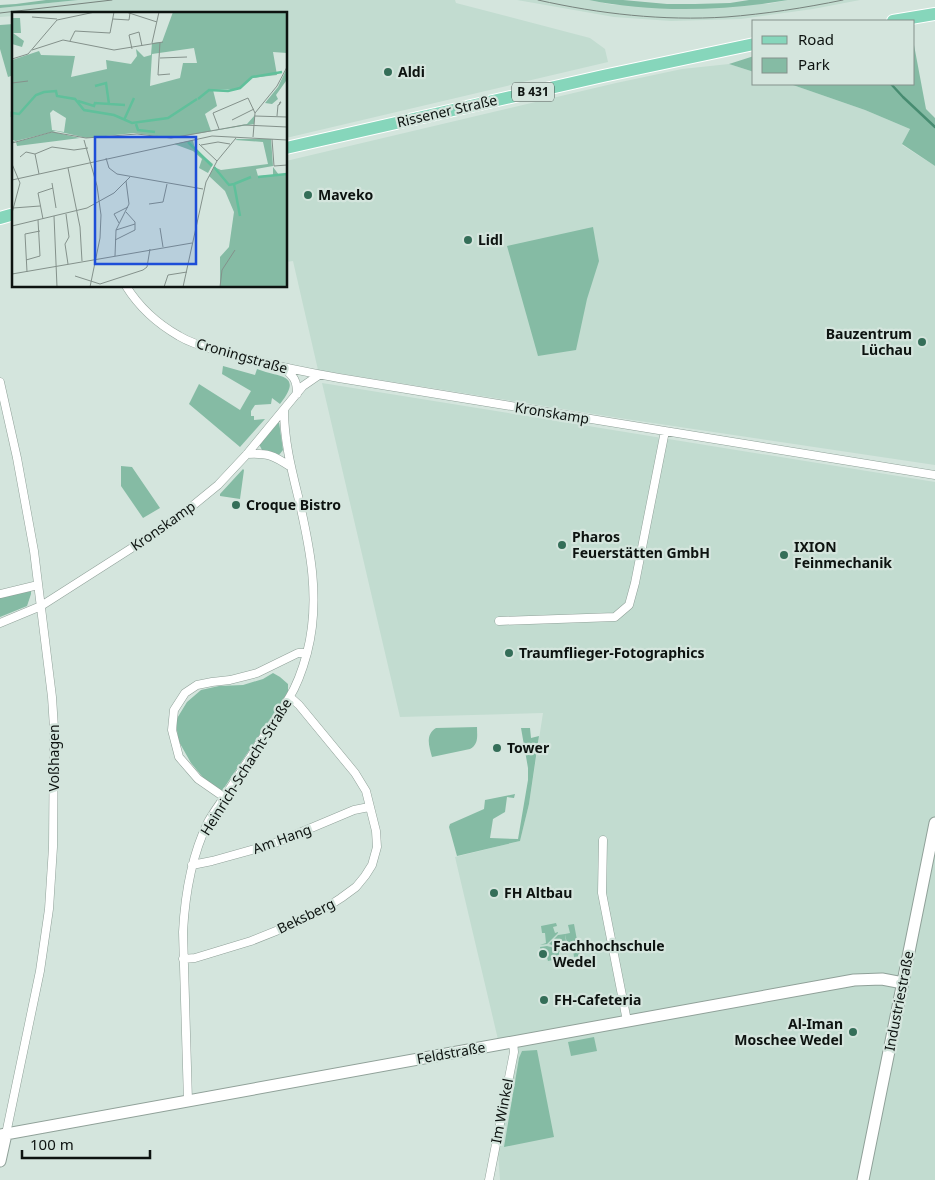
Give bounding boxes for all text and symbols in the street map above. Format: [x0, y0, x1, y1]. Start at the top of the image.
inset map [12, 12, 288, 288]
legend [752, 20, 915, 85]
text: Road [798, 29, 834, 49]
text: Park [798, 54, 830, 74]
place label: Aldi [398, 62, 425, 81]
marker: Aldi [382, 66, 394, 78]
road number: B 431 [512, 82, 554, 101]
street label: Rissener Straße [395, 90, 499, 131]
place label: Maveko [318, 185, 374, 204]
marker: Maveko [302, 189, 314, 201]
place label: Lidl [478, 230, 503, 249]
marker: Lidl [462, 234, 474, 246]
place label: Bauzentrum Lüchau [826, 324, 912, 359]
street label: Croningstraße [194, 333, 290, 378]
marker: Bauzentrum Lüchau [916, 336, 928, 348]
street label: Kronskamp [514, 397, 591, 428]
place label: Croque Bistro [246, 495, 341, 514]
street label: Kronskamp [127, 496, 199, 555]
marker: Croque Bistro [230, 499, 242, 511]
place label: Pharos Feuerstätten GmbH [572, 527, 710, 562]
place label: IXION Feinmechanik [794, 537, 892, 572]
marker: Pharos Feuerstätten GmbH [556, 539, 568, 551]
marker: IXION Feinmechanik [778, 549, 790, 561]
place label: Traumflieger-Fotographics [519, 643, 705, 662]
marker: Traumflieger-Fotographics [503, 647, 515, 659]
street label: Heinrich-Schacht-Straße [196, 694, 296, 839]
street label: Voßhagen [44, 724, 63, 792]
place label: Tower [507, 738, 550, 757]
marker: Tower [491, 742, 503, 754]
street label: Am Hang [250, 819, 314, 858]
place label: FH Altbau [504, 883, 572, 902]
marker: FH Altbau [488, 887, 500, 899]
street label: Beksberg [274, 893, 338, 938]
place label: Fachhochschule Wedel [553, 936, 665, 971]
marker: Fachhochschule Wedel [537, 948, 549, 960]
street label: Industriestraße [879, 949, 918, 1053]
place label: FH-Cafeteria [554, 990, 641, 1009]
marker: FH-Cafeteria [538, 994, 550, 1006]
place label: Al-Iman Moschee Wedel [734, 1014, 843, 1049]
marker: Al-Iman Moschee Wedel [847, 1026, 859, 1038]
street label: Feldstraße [415, 1037, 487, 1068]
street label: Im Winkel [486, 1077, 517, 1145]
scale bar [22, 1128, 150, 1160]
text: 100 m [30, 1134, 74, 1154]

